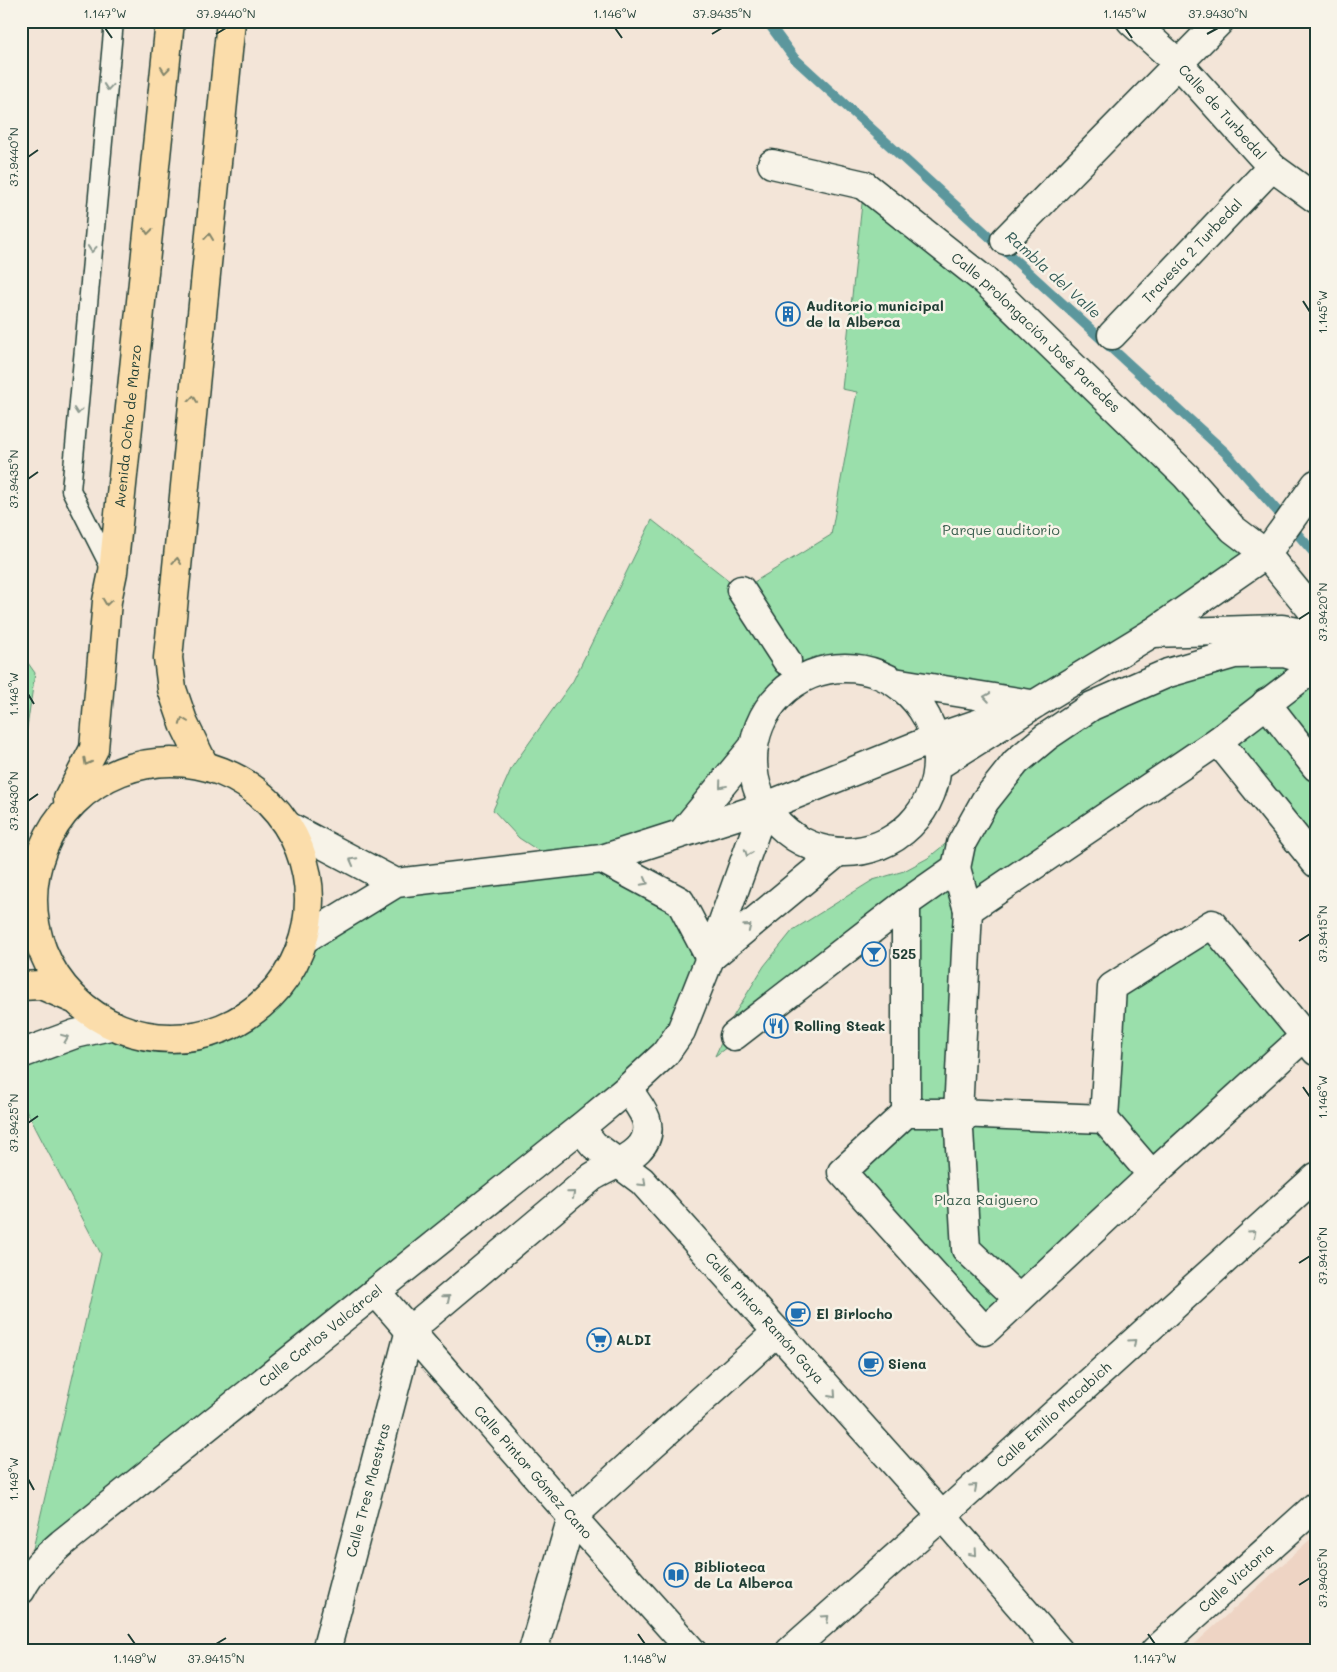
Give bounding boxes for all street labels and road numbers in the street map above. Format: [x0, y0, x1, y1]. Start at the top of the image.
street label: Calle de Turbedal [1175, 60, 1271, 163]
street label: Travesía 2 Turbedal [1137, 194, 1246, 307]
street label: Calle prolongación José Paredes [948, 248, 1125, 416]
street label: Avenida Ocho de Marzo [110, 344, 145, 509]
street label: Calle Pintor Ramón Gaya [701, 1248, 829, 1387]
street label: Calle Carlos Valcárcel [254, 1280, 386, 1391]
street label: Calle Emilio Macabich [992, 1357, 1115, 1472]
street label: Calle Pintor Gómez Cano [470, 1401, 597, 1543]
street label: Calle Tres Maestras [341, 1421, 394, 1559]
street label: Calle Victoria [1194, 1539, 1277, 1617]

